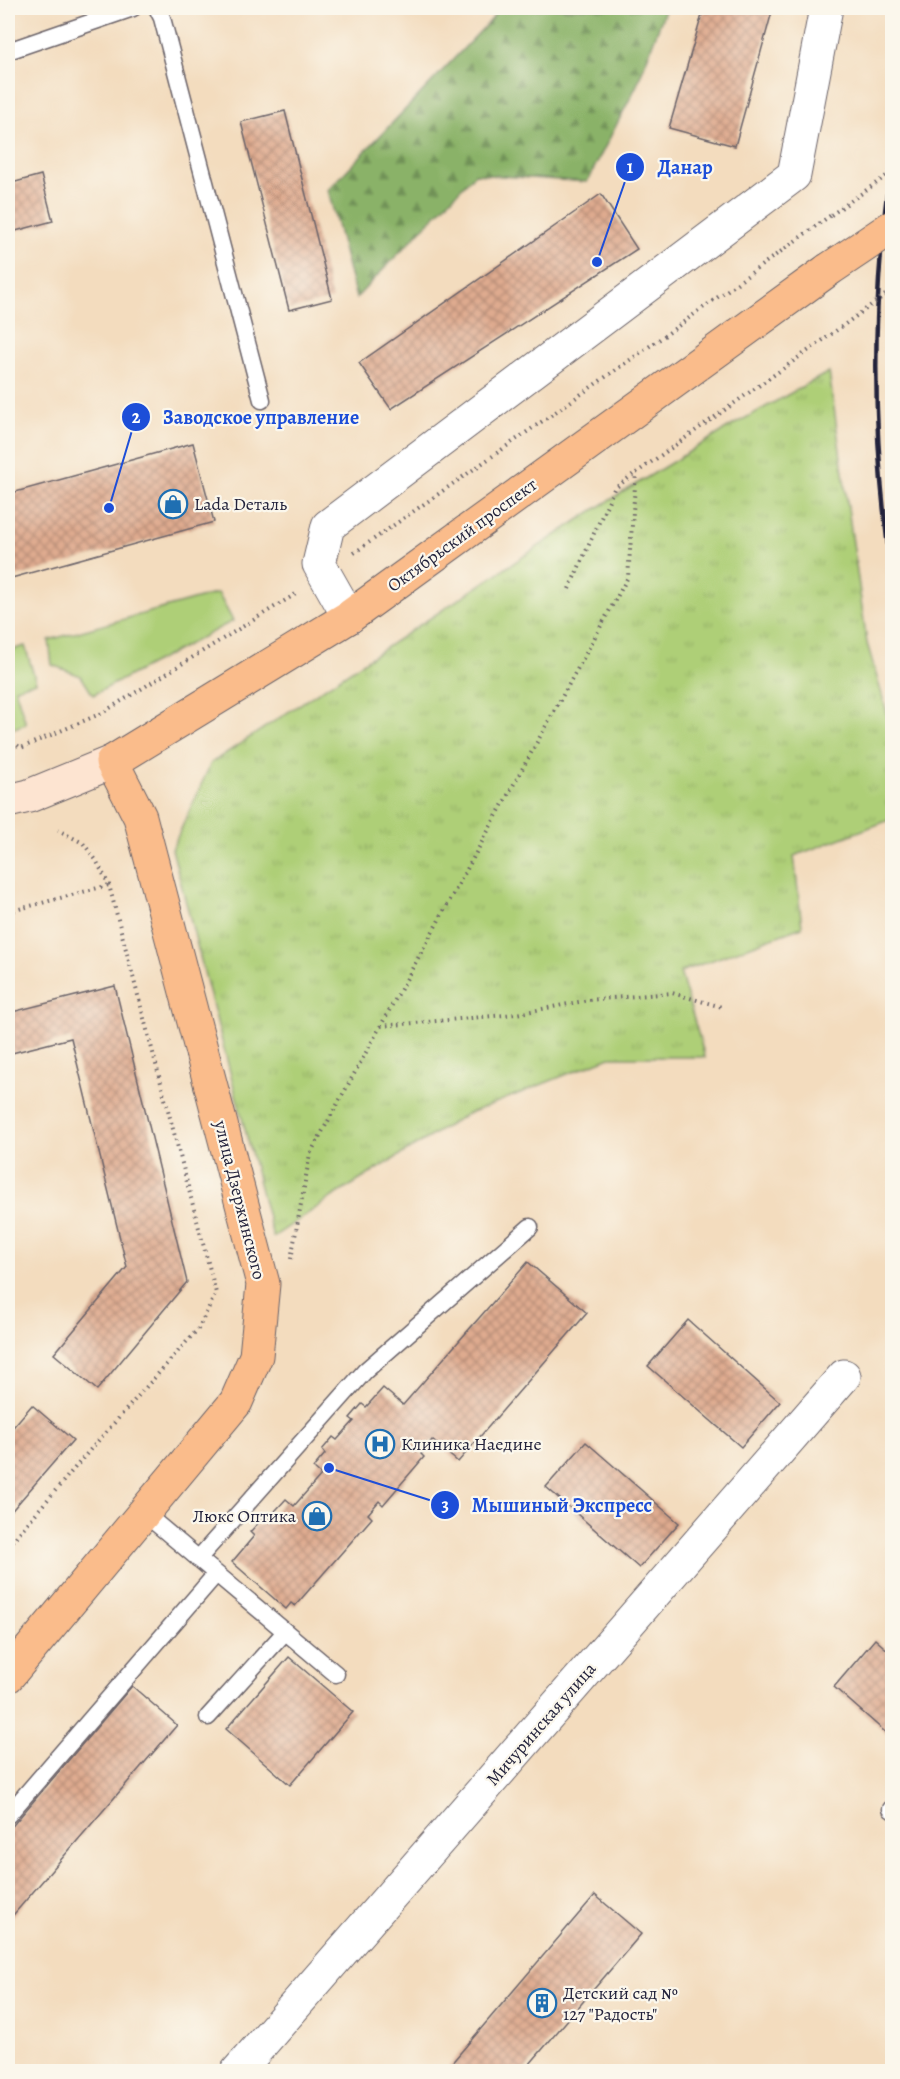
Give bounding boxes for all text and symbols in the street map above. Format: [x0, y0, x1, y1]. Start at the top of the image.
callout: Данар [615, 148, 724, 186]
text: Данар [657, 154, 713, 181]
text: 1 [627, 155, 634, 179]
callout: Заводское управление [121, 398, 371, 436]
text: Заводское управление [163, 404, 359, 431]
text: 2 [132, 405, 141, 429]
street label: Октябрьский проспект [382, 473, 542, 597]
shop icon: Lada Dеталь [157, 488, 189, 520]
place label: Lada Dеталь [194, 492, 287, 516]
street label: улица Дзержинского [208, 1117, 271, 1282]
hospital icon: Клиника Наедине [364, 1428, 396, 1460]
place label: Клиника Наедине [401, 1432, 542, 1456]
callout: Мышиный Экспресс [430, 1486, 665, 1524]
text: Мышиный Экспресс [472, 1492, 652, 1519]
text: 3 [441, 1493, 449, 1517]
shop icon: Люкс Оптика [301, 1500, 333, 1532]
place label: Люкс Оптика [192, 1504, 297, 1528]
street label: Мичуринская улица [481, 1657, 602, 1791]
place label: Детский сад № 127 "Радость" [563, 1981, 678, 2026]
building icon: Детский сад № 127 "Радость" [526, 1987, 558, 2019]

